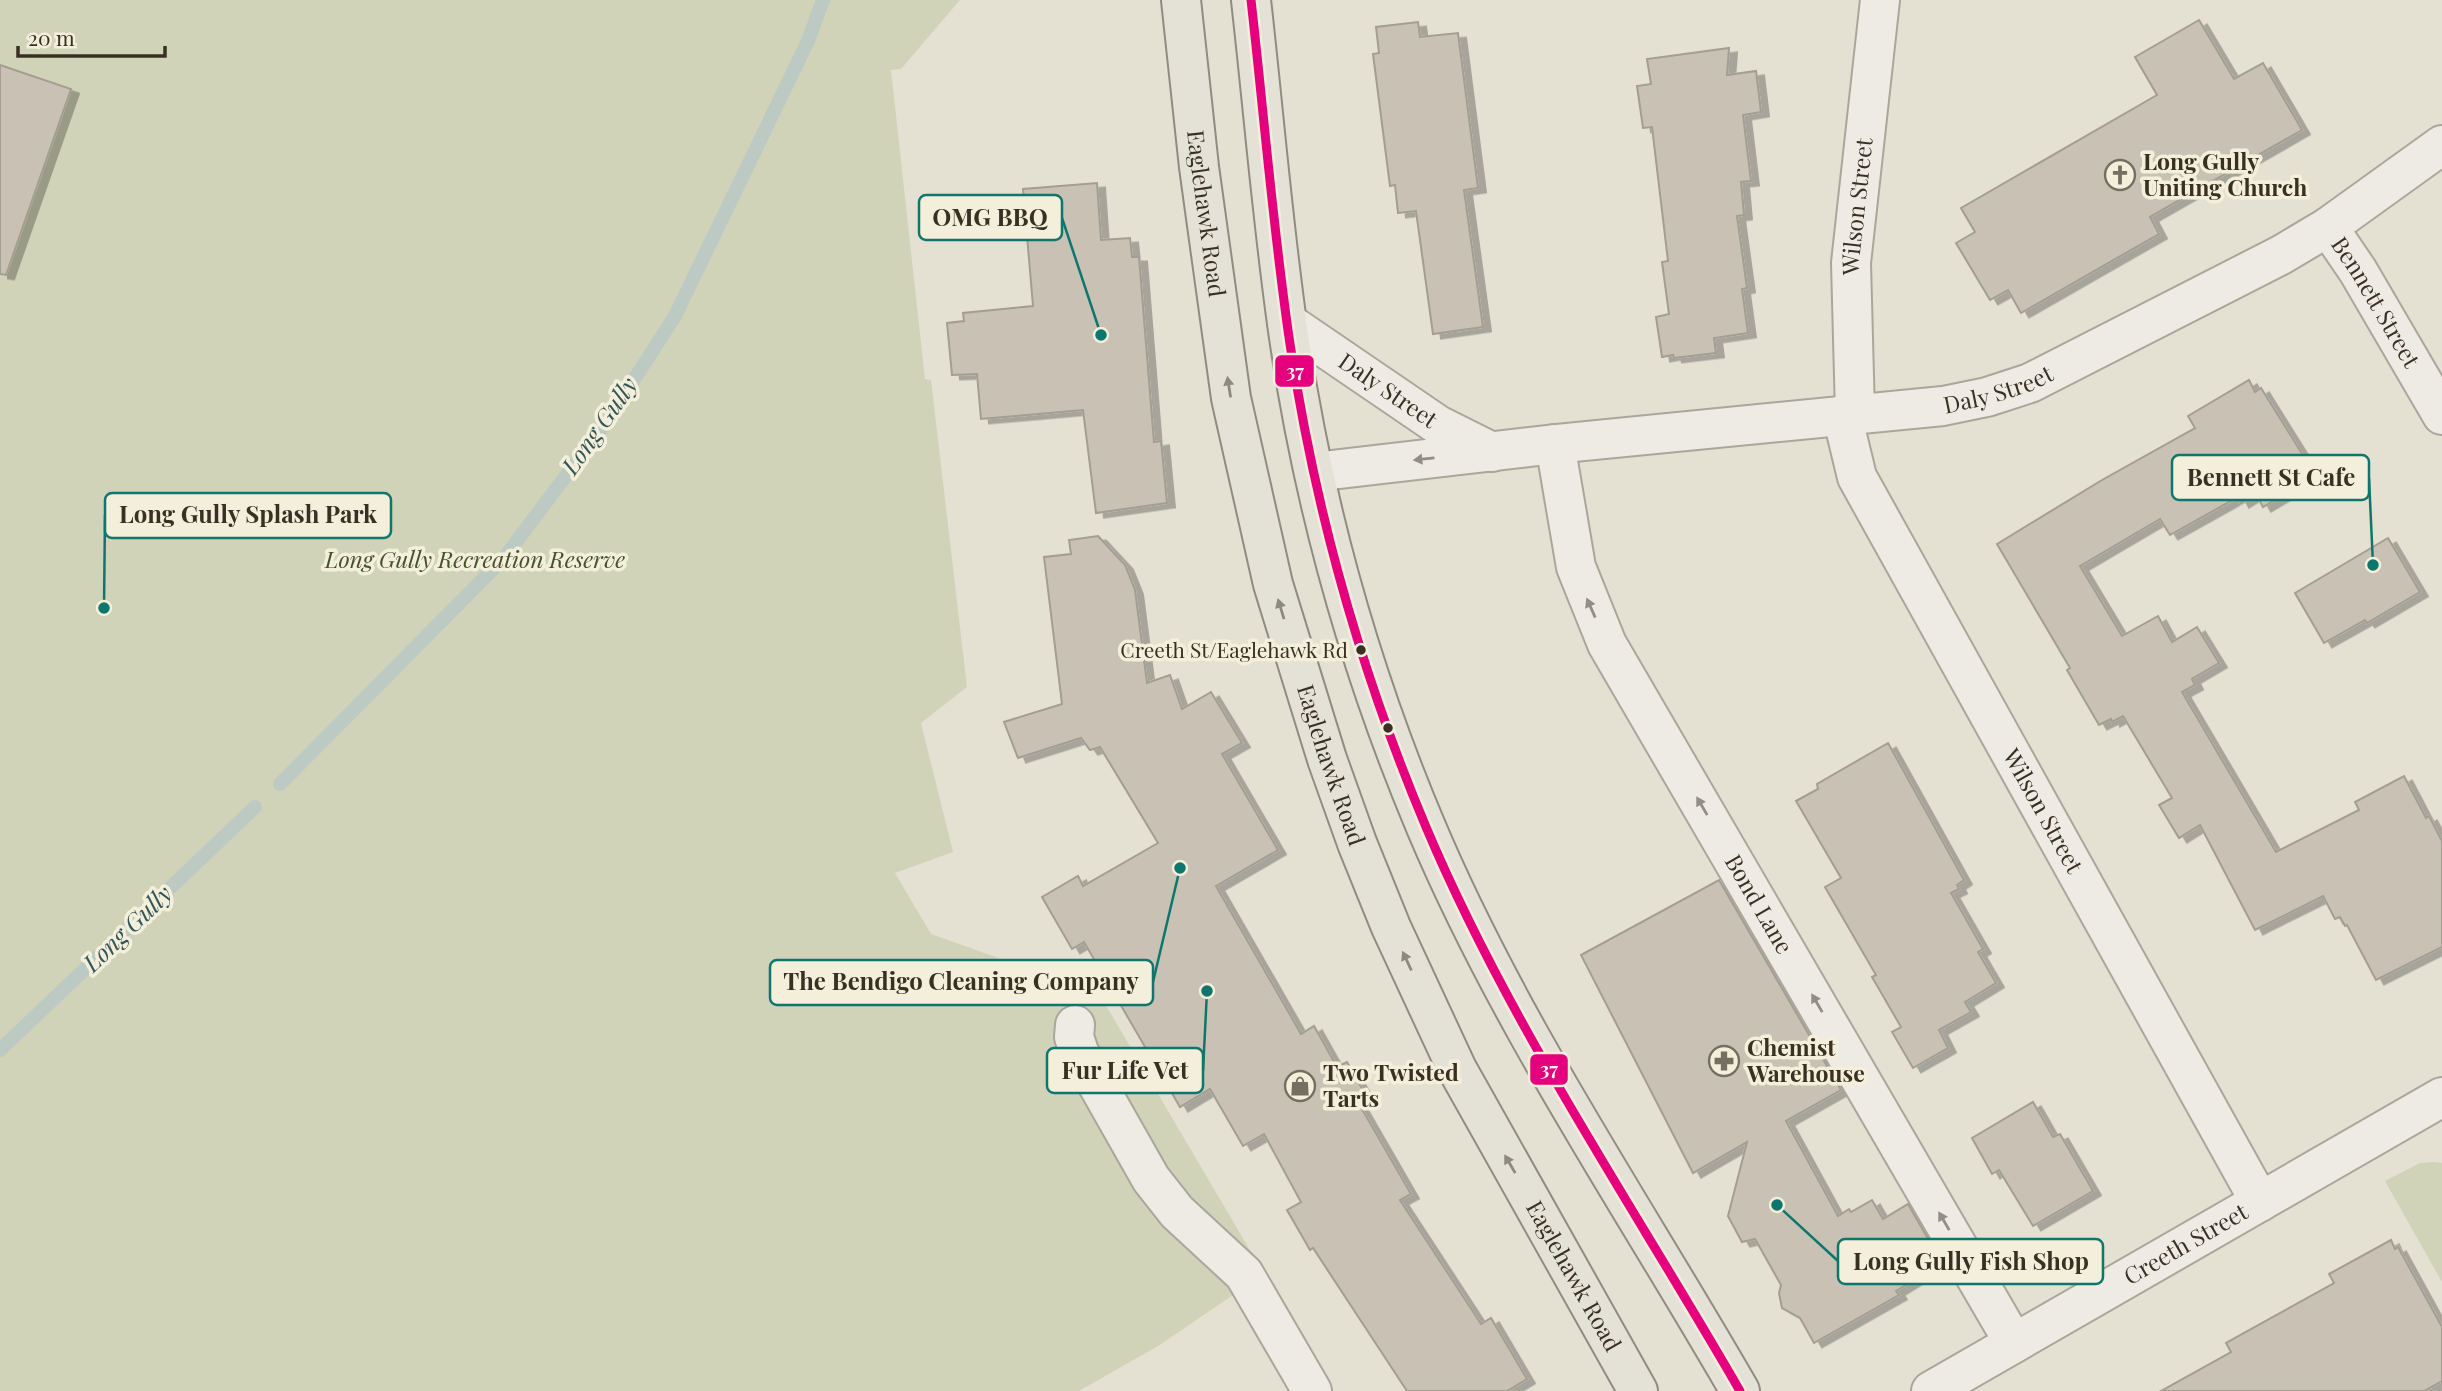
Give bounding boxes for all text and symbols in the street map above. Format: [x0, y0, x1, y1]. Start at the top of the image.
scale bar [18, 14, 164, 58]
text: 20 m [28, 23, 75, 51]
street label: Eaglehawk Road [1181, 128, 1234, 299]
street label: Wilson Street [1834, 135, 1879, 276]
place label: Long Gully Uniting Church [2143, 145, 2307, 202]
church icon: Long Gully Uniting Church [2103, 158, 2137, 192]
callout: OMG BBQ [919, 195, 1062, 240]
text: OMG BBQ [932, 200, 1048, 232]
street label: Bennett Street [2325, 230, 2428, 373]
street label: Daly Street [1333, 345, 1445, 435]
line badge: 37 [1274, 354, 1315, 388]
text: 37 [1286, 357, 1304, 383]
street label: Daly Street [1941, 357, 2058, 420]
water label: Long Gully [553, 370, 644, 481]
one-way arrow [1223, 376, 1234, 398]
one-way arrow [1413, 454, 1435, 465]
callout: Bennett St Cafe [2172, 455, 2369, 500]
text: Bennett St Cafe [2187, 460, 2355, 492]
callout: Long Gully Splash Park [105, 493, 391, 538]
text: Long Gully Splash Park [119, 497, 378, 529]
park label: Long Gully Recreation Reserve [324, 543, 625, 574]
one-way arrow [1275, 598, 1285, 619]
one-way arrow [1585, 598, 1597, 618]
place label: Creeth St/Eaglehawk Rd [1120, 635, 1348, 663]
marker: Creeth St/Eaglehawk Rd [1354, 643, 1368, 657]
street label: Eaglehawk Road [1291, 680, 1374, 849]
unlabelled marker [1381, 721, 1395, 735]
street label: Wilson Street [1997, 742, 2091, 879]
one-way arrow [1696, 797, 1708, 816]
street label: Bond Lane [1719, 848, 1801, 959]
water label: Long Gully [75, 877, 178, 979]
one-way arrow [1401, 951, 1413, 971]
callout: The Bendigo Cleaning Company [770, 960, 1153, 1005]
text: The Bendigo Cleaning Company [783, 964, 1139, 996]
one-way arrow [1811, 993, 1823, 1013]
place label: Chemist Warehouse [1746, 1031, 1865, 1088]
pharmacy icon: Chemist Warehouse [1707, 1044, 1741, 1078]
callout: Fur Life Vet [1047, 1048, 1203, 1093]
text: Fur Life Vet [1061, 1053, 1189, 1085]
line badge: 37 [1529, 1053, 1569, 1086]
text: 37 [1540, 1055, 1558, 1081]
place label: Two Twisted Tarts [1323, 1056, 1459, 1113]
shop icon: Two Twisted Tarts [1283, 1069, 1317, 1103]
one-way arrow [1504, 1154, 1516, 1173]
street label: Eaglehawk Road [1520, 1195, 1629, 1356]
street label: Creeth Street [2117, 1195, 2253, 1291]
one-way arrow [1937, 1211, 1950, 1230]
callout: Long Gully Fish Shop [1838, 1239, 2103, 1284]
text: Long Gully Fish Shop [1853, 1244, 2089, 1276]

